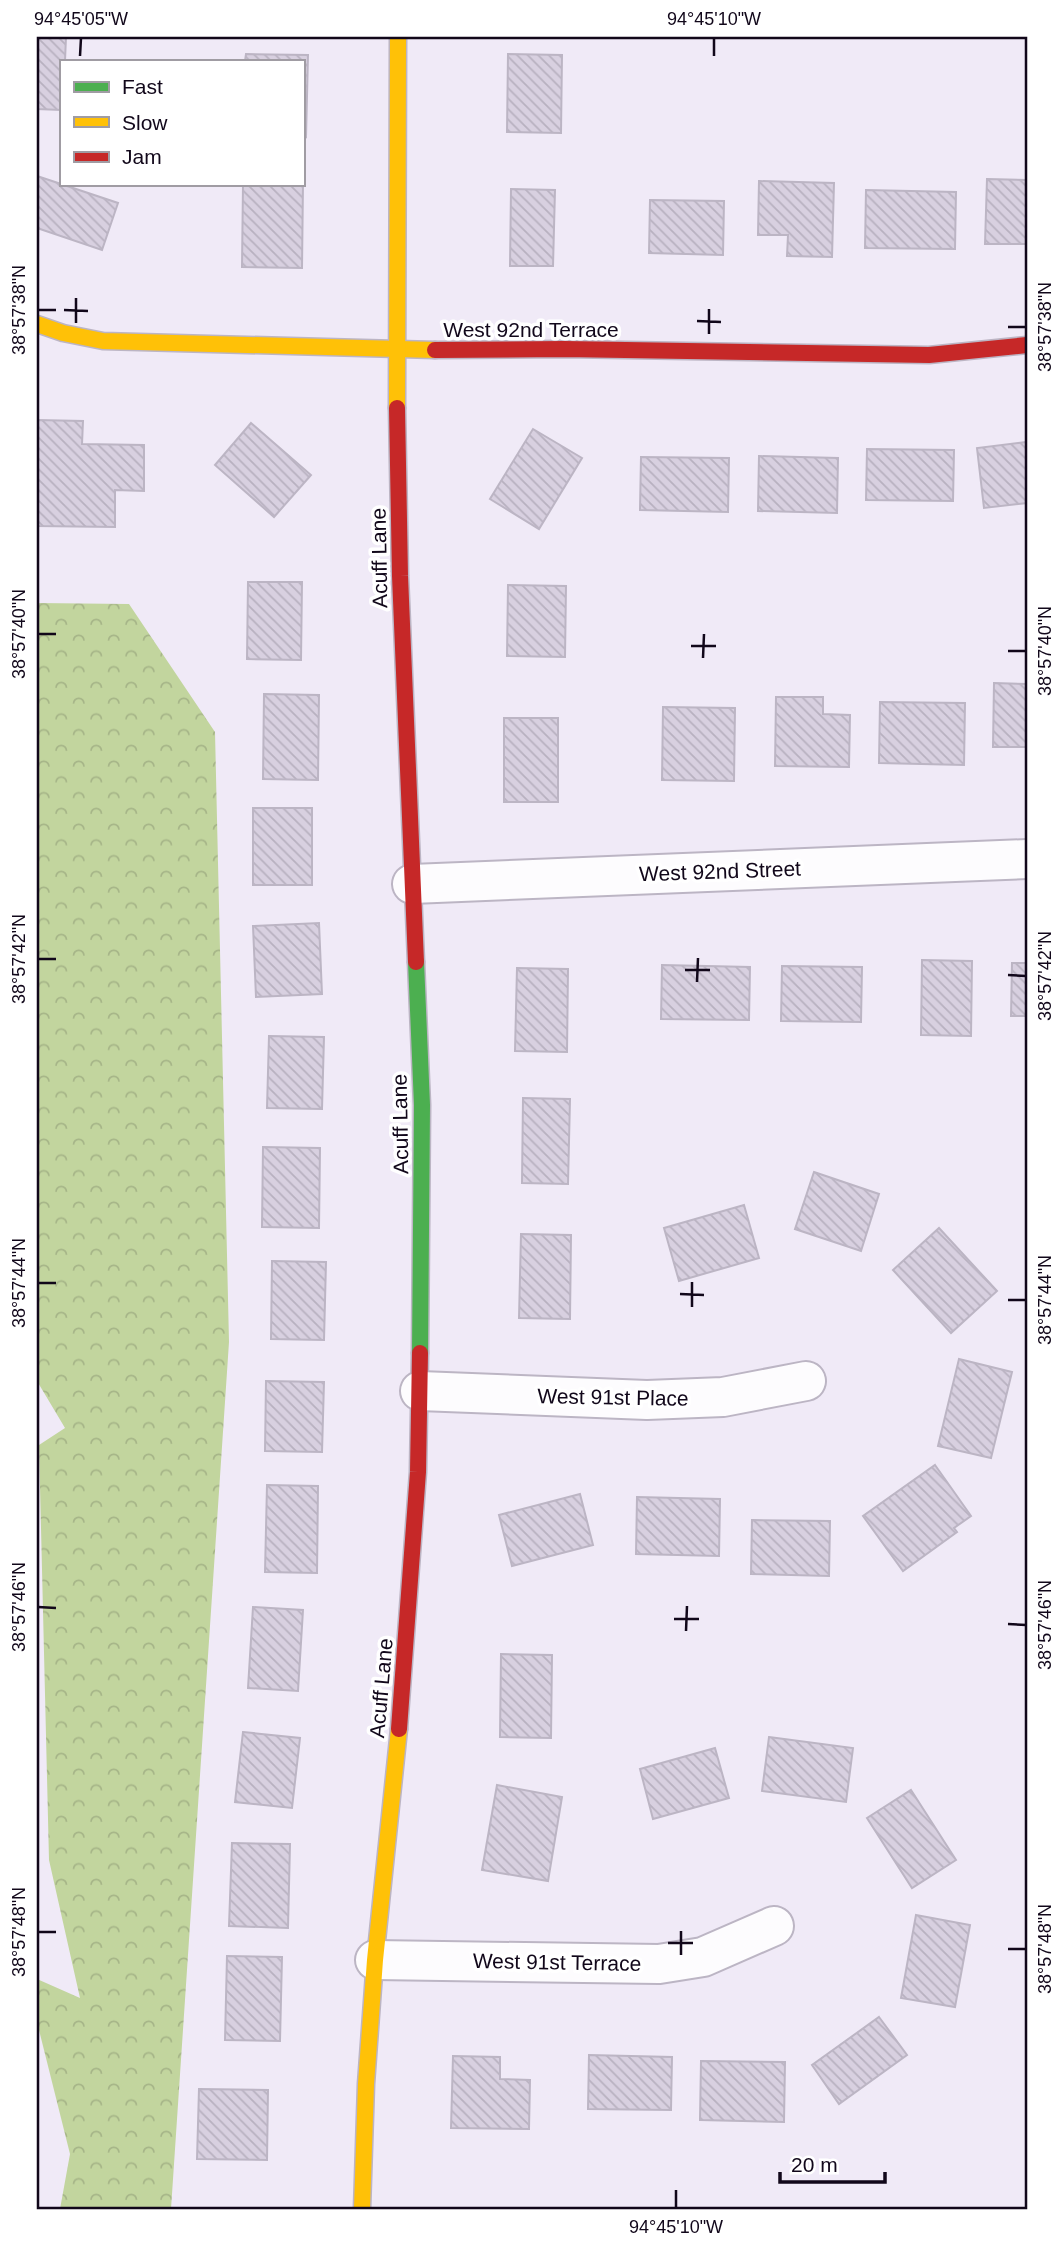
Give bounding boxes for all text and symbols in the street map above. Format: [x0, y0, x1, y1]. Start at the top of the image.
text: 94°45'05"W [34, 9, 128, 29]
text: 94°45'10"W [667, 9, 761, 29]
legend [60, 60, 304, 186]
text: Fast [122, 75, 163, 98]
text: Slow [122, 111, 168, 134]
text: Jam [122, 145, 162, 168]
text: 38°57'38"N [9, 265, 29, 355]
text: 38°57'38"N [1035, 282, 1055, 372]
street label: West 92nd Terrace [443, 318, 619, 341]
street label: Acuff Lane [367, 508, 391, 608]
text: 38°57'40"N [9, 589, 29, 679]
text: 38°57'40"N [1035, 606, 1055, 696]
street label: West 92nd Street [639, 857, 801, 885]
text: 38°57'42"N [9, 914, 29, 1004]
text: 38°57'42"N [1035, 931, 1055, 1021]
street label: Acuff Lane [388, 1074, 412, 1174]
text: 38°57'44"N [9, 1238, 29, 1328]
text: 38°57'44"N [1035, 1255, 1055, 1345]
street label: West 91st Place [537, 1384, 689, 1410]
text: 38°57'46"N [9, 1562, 29, 1652]
text: 38°57'46"N [1035, 1580, 1055, 1670]
street label: Acuff Lane [365, 1637, 397, 1739]
text: 38°57'48"N [9, 1887, 29, 1977]
text: 38°57'48"N [1035, 1904, 1055, 1994]
street label: West 91st Terrace [473, 1949, 641, 1975]
scale bar [780, 2141, 886, 2185]
text: 20 m [791, 2153, 838, 2176]
text: 94°45'10"W [629, 2217, 723, 2237]

